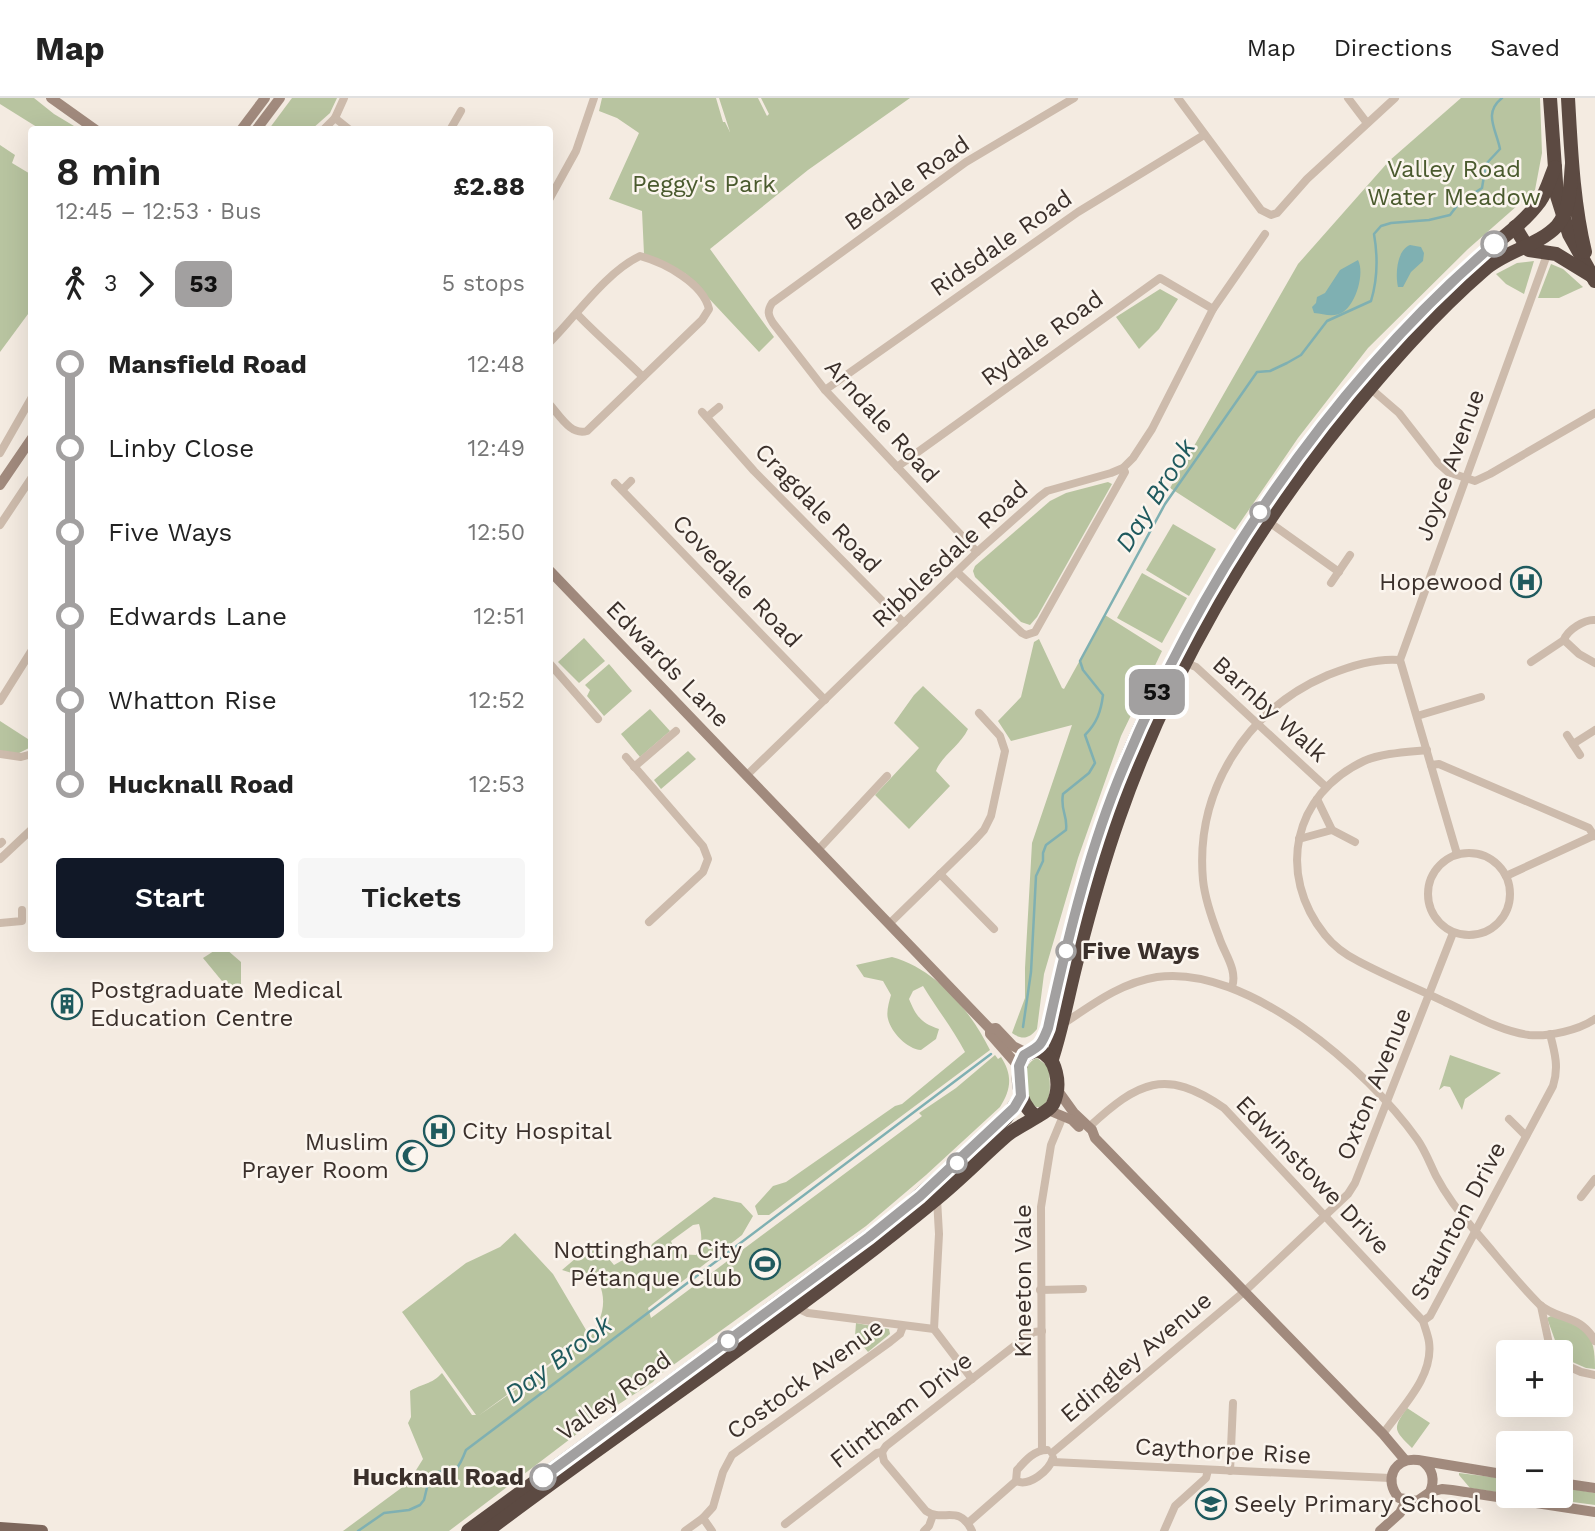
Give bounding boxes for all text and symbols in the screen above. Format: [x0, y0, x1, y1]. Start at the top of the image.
text: Map [35, 29, 105, 68]
text: Map [1247, 34, 1296, 62]
text: Directions [1334, 34, 1452, 62]
text: Saved [1490, 34, 1560, 62]
street label: Bedale Road [839, 130, 975, 236]
text: 8 min [56, 150, 161, 194]
park label: Valley Road Water Meadow [1367, 155, 1541, 211]
park label: Peggy's Park [632, 170, 776, 198]
text: £2.88 [453, 171, 525, 201]
street label: Ridsdale Road [925, 184, 1077, 302]
text: 12:45 – 12:53 · Bus [56, 198, 261, 225]
unlabelled marker [1481, 231, 1507, 257]
icon: walk [56, 265, 94, 303]
icon: forward [127, 265, 165, 303]
text: 3 [104, 270, 117, 297]
text: 53 [189, 270, 218, 298]
text: 5 stops [442, 270, 525, 297]
street label: Rydale Road [975, 284, 1109, 392]
text: Mansfield Road [108, 349, 307, 379]
text: 12:48 [468, 351, 525, 378]
street label: Arndale Road [819, 353, 945, 489]
street label: Joyce Avenue [1410, 385, 1490, 545]
water label: Day Brook [1109, 432, 1202, 557]
text: Linby Close [108, 433, 254, 463]
text: 12:49 [468, 435, 525, 462]
street label: Cragdale Road [749, 438, 887, 578]
street label: Ribblesdale Road [866, 475, 1034, 633]
unlabelled marker [1250, 502, 1270, 522]
street label: Covedale Road [667, 509, 807, 653]
text: Five Ways [108, 517, 232, 547]
text: 12:50 [468, 519, 525, 546]
hospital icon: Hopewood [1509, 565, 1543, 599]
place label: Hopewood [1379, 568, 1503, 596]
street label: Edwards Lane [601, 595, 735, 733]
text: Edwards Lane [108, 601, 287, 631]
text: 12:51 [473, 603, 525, 630]
street label: Barnby Walk [1207, 650, 1333, 768]
line badge: 53 [1126, 669, 1188, 715]
text: 53 [1143, 678, 1171, 706]
text: Whatton Rise [108, 685, 277, 715]
text: 12:52 [469, 687, 525, 714]
text: Hucknall Road [108, 769, 294, 799]
text: 12:53 [469, 771, 525, 798]
button: Start [56, 858, 284, 938]
button: Tickets [298, 858, 525, 938]
place label: Five Ways [1082, 937, 1200, 965]
marker: Five Ways [1056, 941, 1076, 961]
place label: Postgraduate Medical Education Centre [90, 976, 343, 1032]
building icon: Postgraduate Medical Education Centre [50, 987, 84, 1021]
street label: Oxton Avenue [1331, 1004, 1417, 1164]
street label: Edwinstowe Drive [1230, 1090, 1396, 1260]
hospital icon: City Hospital [422, 1114, 456, 1148]
place label: City Hospital [462, 1117, 612, 1145]
place label: Muslim Prayer Room [241, 1128, 389, 1184]
street label: Staunton Drive [1404, 1137, 1512, 1305]
mosque icon: Muslim Prayer Room [395, 1139, 429, 1173]
unlabelled marker [947, 1153, 967, 1173]
street label: Kneeton Vale [1009, 1204, 1037, 1358]
place label: Nottingham City Pétanque Club [553, 1236, 743, 1292]
sports icon: Nottingham City Pétanque Club [748, 1247, 782, 1281]
street label: Edingley Avenue [1055, 1286, 1217, 1428]
water label: Day Brook [498, 1308, 618, 1409]
street label: Costock Avenue [721, 1313, 889, 1445]
unlabelled marker [718, 1331, 738, 1351]
map controls [1496, 1340, 1573, 1508]
button: + [1496, 1340, 1573, 1417]
street label: Valley Road [551, 1345, 677, 1447]
street label: Flintham Drive [824, 1346, 978, 1474]
button: − [1496, 1431, 1573, 1508]
street label: Caythorpe Rise [1134, 1432, 1312, 1470]
place label: Hucknall Road [352, 1463, 524, 1491]
marker: Hucknall Road [530, 1464, 556, 1490]
school or university icon: Seely Primary School [1194, 1487, 1228, 1521]
place label: Seely Primary School [1234, 1490, 1481, 1518]

